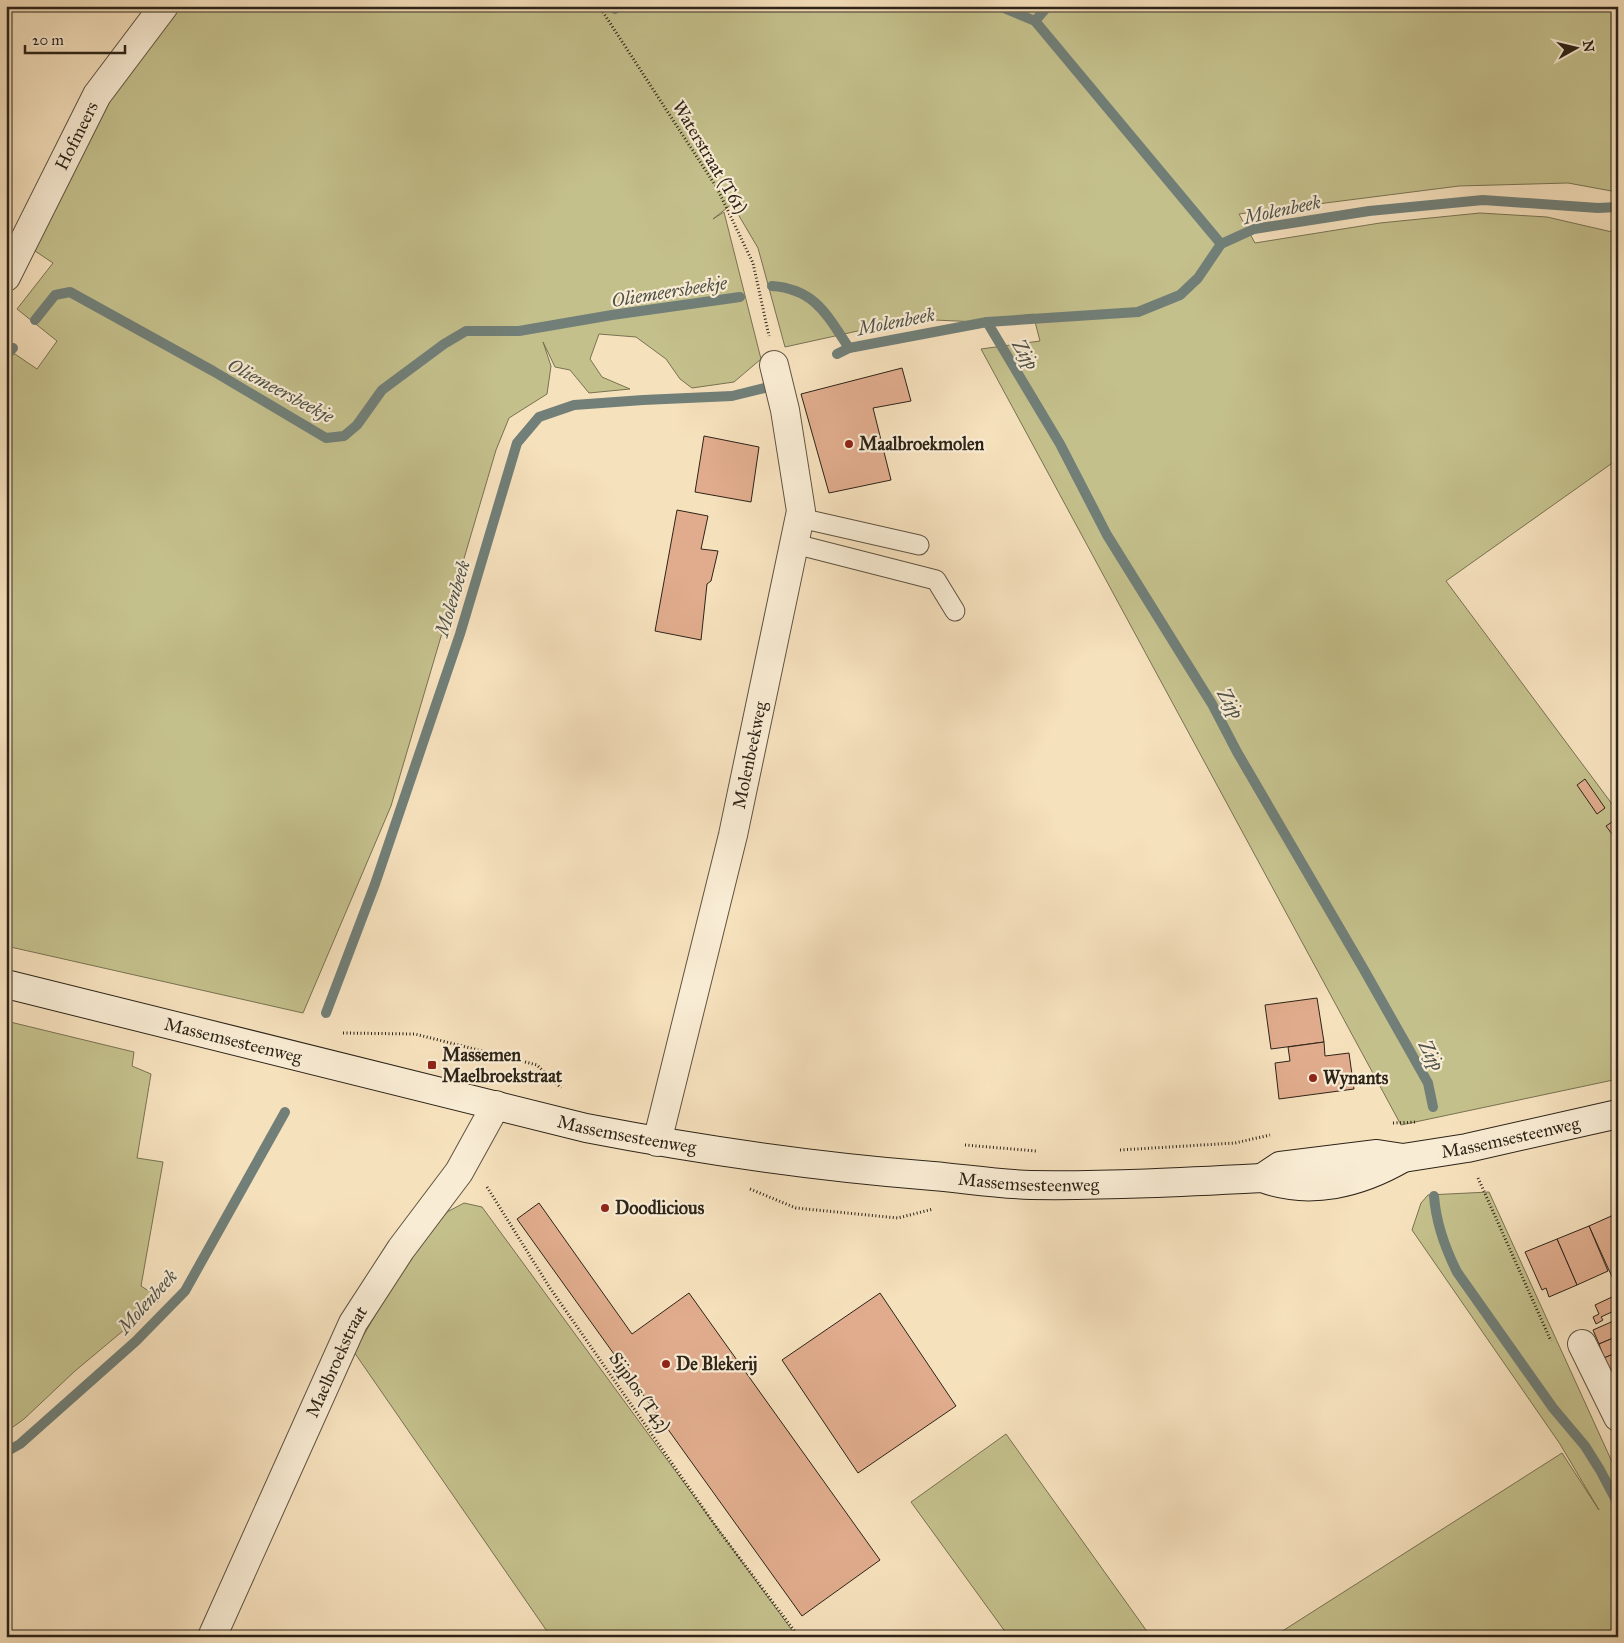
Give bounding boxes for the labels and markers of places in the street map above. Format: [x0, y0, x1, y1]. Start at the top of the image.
place label: Maalbroekmolen [859, 433, 984, 455]
marker: Maalbroekmolen [843, 438, 855, 450]
place label: Massemen Maelbroekstraat [442, 1044, 563, 1087]
marker: Massemen Maelbroekstraat [426, 1059, 438, 1071]
place label: Wynants [1323, 1067, 1389, 1090]
marker: Wynants [1307, 1072, 1319, 1084]
place label: Doodlicious [615, 1197, 705, 1219]
marker: Doodlicious [599, 1202, 611, 1214]
place label: De Blekerij [676, 1353, 758, 1376]
marker: De Blekerij [660, 1358, 672, 1370]

